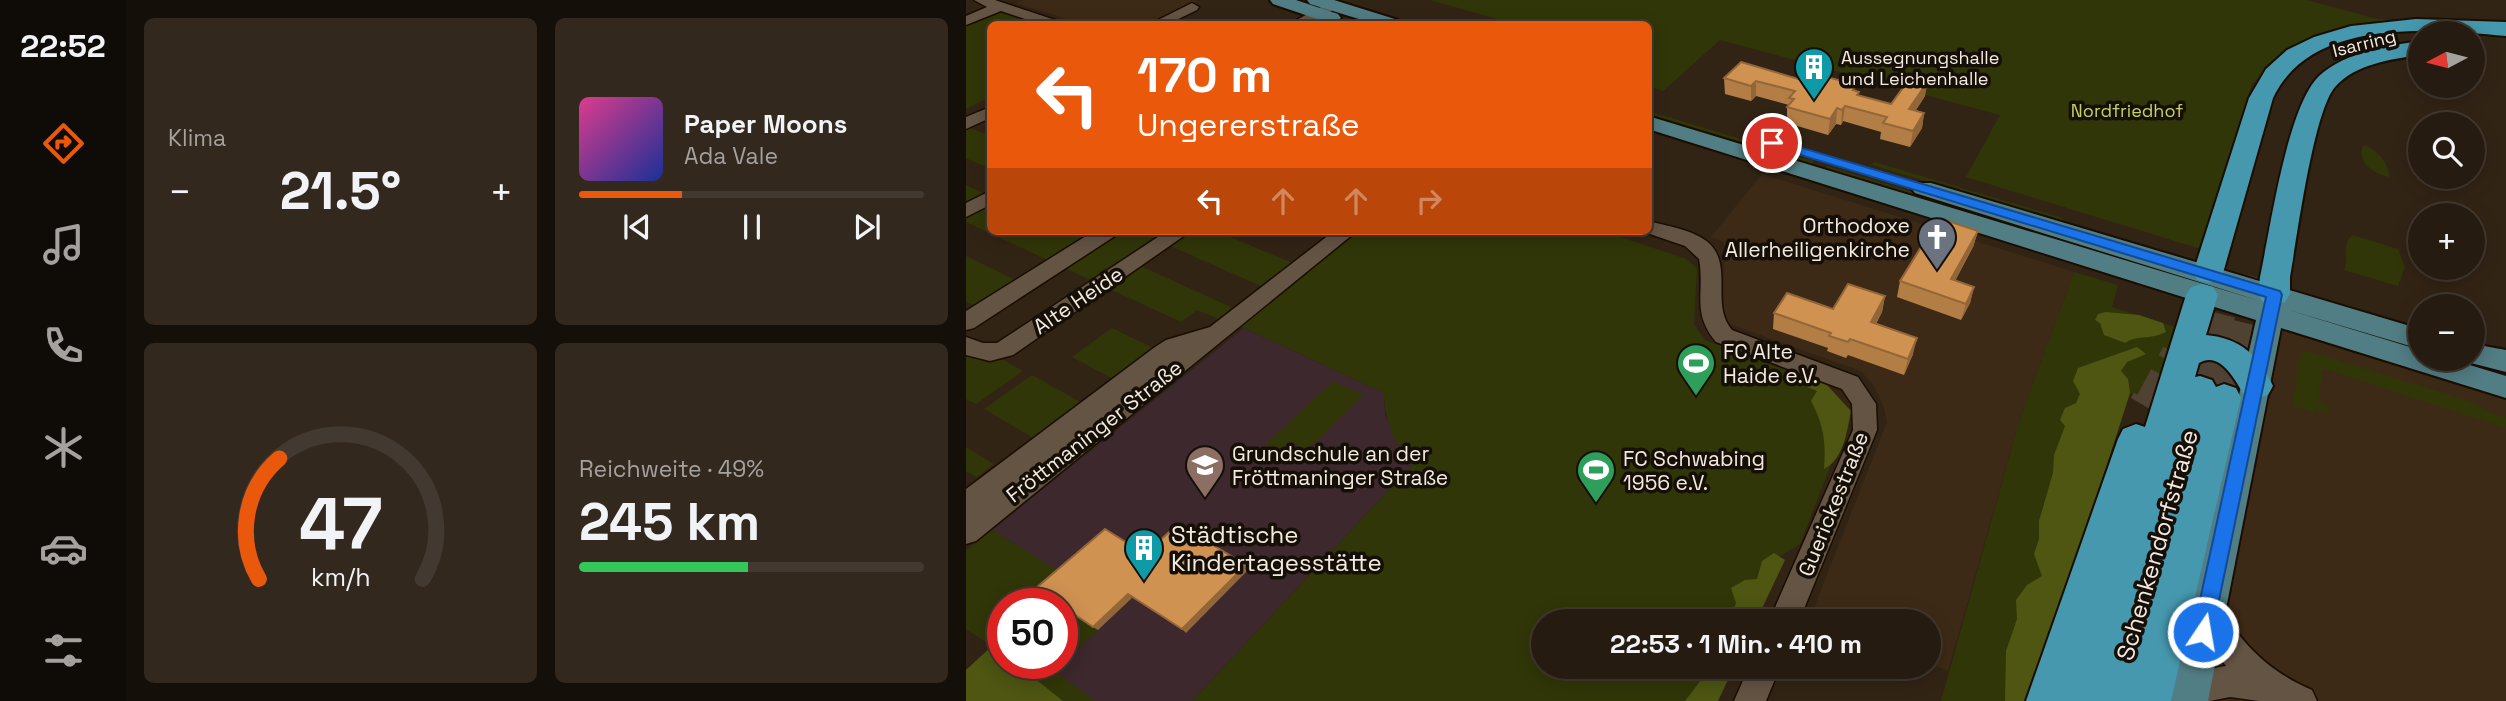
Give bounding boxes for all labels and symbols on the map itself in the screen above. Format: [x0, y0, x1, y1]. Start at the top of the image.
north arrow [2408, 21, 2485, 98]
street label: Isarring [2330, 24, 2398, 62]
building icon: Aussegnungshalle und Leichenhalle [1793, 46, 1835, 101]
place label: Aussegnungshalle und Leichenhalle [1841, 46, 1999, 90]
park label: Nordfriedhof [2071, 99, 2183, 122]
pin [1742, 113, 1802, 173]
place label: Orthodoxe Allerheiligenkirche [1725, 212, 1910, 263]
church icon: Orthodoxe Allerheiligenkirche [1916, 216, 1958, 271]
street label: Alte Heide [1028, 260, 1128, 340]
place label: FC Alte Haide e.V. [1723, 338, 1818, 389]
sports icon: FC Alte Haide e.V. [1675, 342, 1717, 397]
street label: Fröttmaninger Straße [1000, 354, 1188, 508]
street label: Schenkendorfstraße [2109, 426, 2205, 664]
street label: Guerickestraße [1792, 428, 1874, 580]
place label: Grundschule an der Fröttmaninger Straße [1232, 440, 1448, 491]
school or university icon: Grundschule an der Fröttmaninger Straße [1184, 444, 1226, 499]
place label: FC Schwabing 1956 e.V. [1623, 445, 1765, 496]
sports icon: FC Schwabing 1956 e.V. [1575, 449, 1617, 504]
place label: Städtische Kindertagesstätte [1171, 519, 1382, 578]
building icon: Städtische Kindertagesstätte [1123, 527, 1165, 582]
speed limit sign: 50 [987, 588, 1078, 679]
position arrow [2166, 595, 2240, 669]

